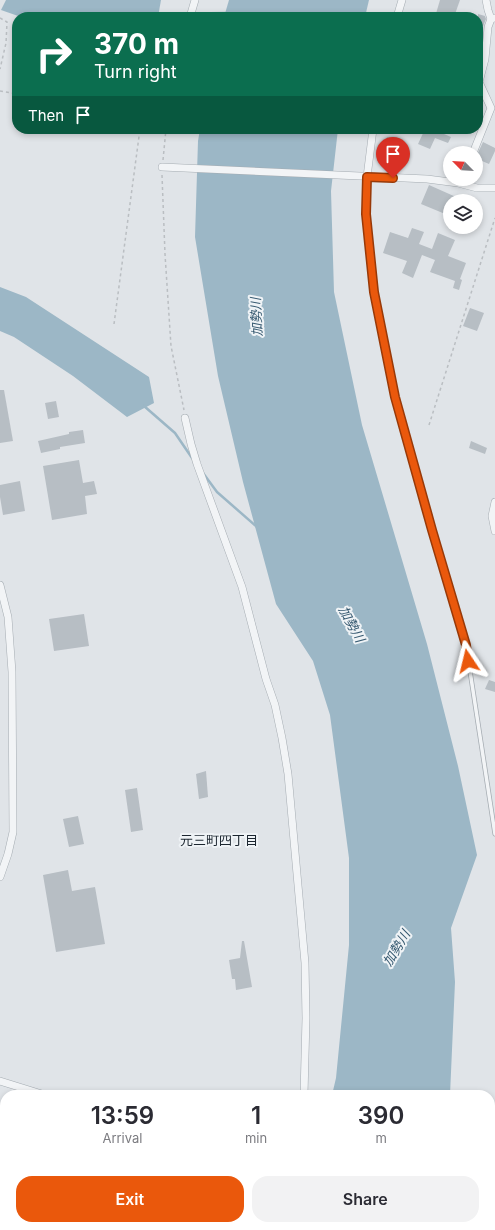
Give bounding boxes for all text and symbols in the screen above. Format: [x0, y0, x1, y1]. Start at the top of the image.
text: 370 m [94, 27, 179, 61]
icon: right [28, 28, 80, 80]
text: Turn right [94, 61, 177, 82]
icon: arrive [72, 104, 94, 126]
text: Then [28, 106, 64, 125]
pin [376, 137, 410, 178]
icon: arrive [382, 143, 404, 165]
north arrow [443, 146, 483, 186]
map controls [443, 146, 483, 234]
button: layers [443, 194, 483, 234]
water label: 加勢川 [247, 295, 265, 337]
water label: 加勢川 [336, 603, 369, 647]
position arrow [447, 640, 489, 682]
district label: 元三町四丁目 [180, 832, 258, 848]
water label: 加勢川 [379, 925, 414, 969]
text: 13:59 [91, 1101, 154, 1130]
text: 1 [251, 1101, 261, 1130]
text: 390 [358, 1101, 404, 1130]
text: Arrival [102, 1130, 142, 1146]
text: min [245, 1130, 267, 1146]
text: m [375, 1130, 387, 1146]
button: Exit [16, 1176, 244, 1222]
button: Share [252, 1176, 479, 1222]

